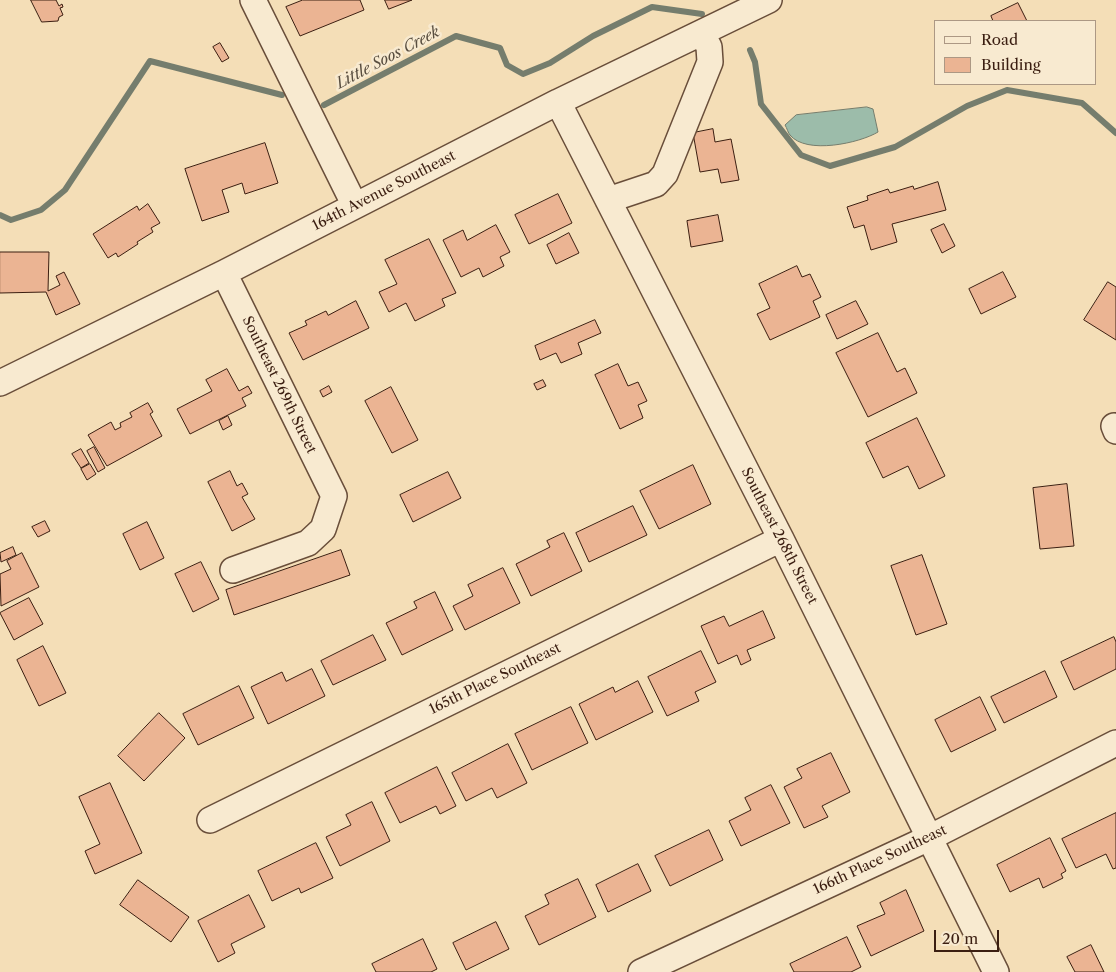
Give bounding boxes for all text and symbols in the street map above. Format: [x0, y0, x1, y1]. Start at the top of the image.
legend [934, 20, 1096, 85]
water label: Little Soos Creek [333, 23, 443, 93]
text: Road [981, 30, 1018, 49]
text: Building [981, 55, 1041, 74]
street label: 164th Avenue Southeast [310, 148, 458, 234]
street label: Southeast 269th Street [238, 314, 320, 456]
street label: Southeast 268th Street [737, 465, 821, 607]
street label: 165th Place Southeast [426, 640, 564, 718]
street label: 166th Place Southeast [811, 822, 949, 898]
scale bar [936, 920, 1001, 952]
text: 20 m [942, 929, 978, 948]

